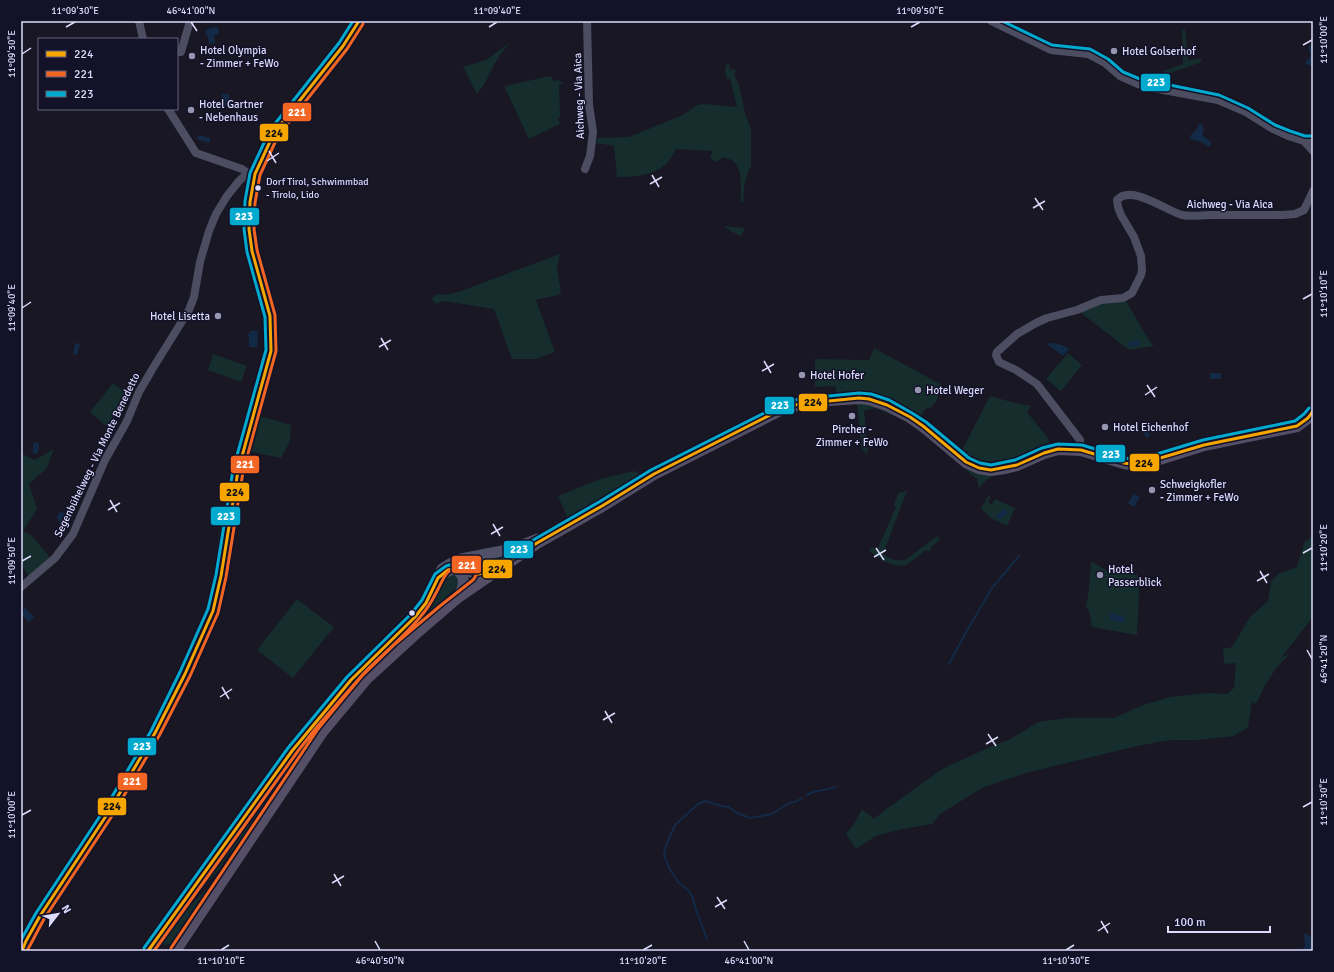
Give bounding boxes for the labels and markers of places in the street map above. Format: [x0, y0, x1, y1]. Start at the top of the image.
place label: Hotel Olympia - Zimmer + FeWo [200, 44, 279, 70]
place label: Hotel Golserhof [1122, 45, 1197, 58]
marker: Hotel Golserhof [1109, 46, 1119, 56]
marker: Hotel Olympia - Zimmer + FeWo [187, 51, 197, 61]
place label: Hotel Gartner - Nebenhaus [199, 98, 263, 124]
marker: Hotel Gartner - Nebenhaus [186, 105, 196, 115]
place label: Dorf Tirol, Schwimmbad - Tirolo, Lido [266, 176, 369, 201]
marker: Dorf Tirol, Schwimmbad - Tirolo, Lido [253, 183, 263, 193]
place label: Hotel Lisetta [150, 310, 210, 323]
marker: Hotel Lisetta [213, 311, 223, 321]
place label: Hotel Hofer [810, 369, 864, 382]
marker: Hotel Hofer [797, 370, 807, 380]
place label: Hotel Weger [926, 384, 984, 397]
marker: Hotel Weger [913, 385, 923, 395]
marker: Pircher - Zimmer + FeWo [847, 411, 857, 421]
place label: Hotel Eichenhof [1113, 421, 1189, 434]
marker: Hotel Eichenhof [1100, 422, 1110, 432]
place label: Pircher - Zimmer + FeWo [816, 423, 889, 449]
place label: Schweigkofler - Zimmer + FeWo [1160, 478, 1239, 504]
marker: Schweigkofler - Zimmer + FeWo [1147, 485, 1157, 495]
place label: Hotel Passerblick [1108, 563, 1162, 589]
marker: Hotel Passerblick [1095, 570, 1105, 580]
unlabelled marker [407, 608, 417, 618]

